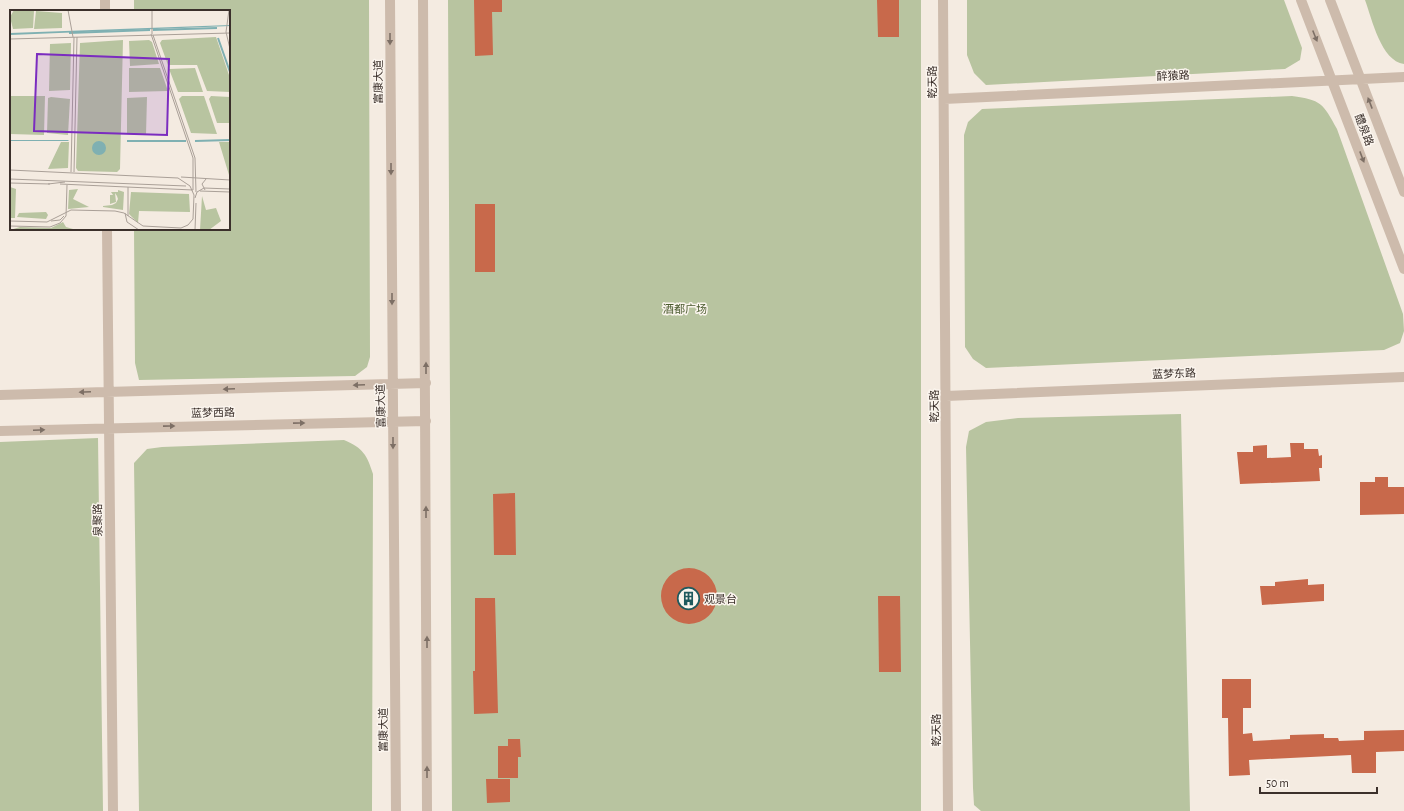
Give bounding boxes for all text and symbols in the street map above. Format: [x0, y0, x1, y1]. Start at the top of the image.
inset map [10, 10, 230, 230]
one-way arrow [1313, 31, 1319, 43]
one-way arrow [387, 33, 393, 46]
street label: 富康大道 [372, 60, 384, 104]
street label: 乾天路 [926, 66, 938, 99]
street label: 醉猿路 [1156, 69, 1190, 82]
one-way arrow [1367, 96, 1373, 108]
street label: 醴泉路 [1353, 112, 1376, 147]
one-way arrow [1359, 152, 1365, 164]
one-way arrow [388, 163, 394, 176]
one-way arrow [389, 293, 395, 306]
park label: 酒都广场 [663, 303, 707, 315]
one-way arrow [422, 362, 429, 374]
street label: 蓝梦东路 [1152, 367, 1196, 380]
one-way arrow [352, 382, 365, 388]
street label: 富康大道 [374, 384, 387, 428]
one-way arrow [223, 385, 235, 392]
one-way arrow [79, 389, 91, 396]
street label: 乾天路 [928, 390, 940, 423]
street label: 蓝梦西路 [191, 406, 235, 419]
one-way arrow [293, 420, 305, 427]
one-way arrow [163, 423, 176, 429]
one-way arrow [33, 426, 45, 433]
one-way arrow [390, 437, 396, 450]
street label: 泉聚路 [91, 503, 104, 537]
one-way arrow [423, 505, 429, 518]
building icon: 观景台 [676, 586, 702, 612]
place label: 观景台 [704, 593, 737, 605]
one-way arrow [424, 635, 430, 648]
street label: 富康大道 [377, 708, 389, 752]
street label: 乾天路 [930, 714, 942, 747]
one-way arrow [424, 765, 430, 778]
scale bar [1260, 769, 1377, 795]
text: 50 m [1266, 777, 1289, 789]

